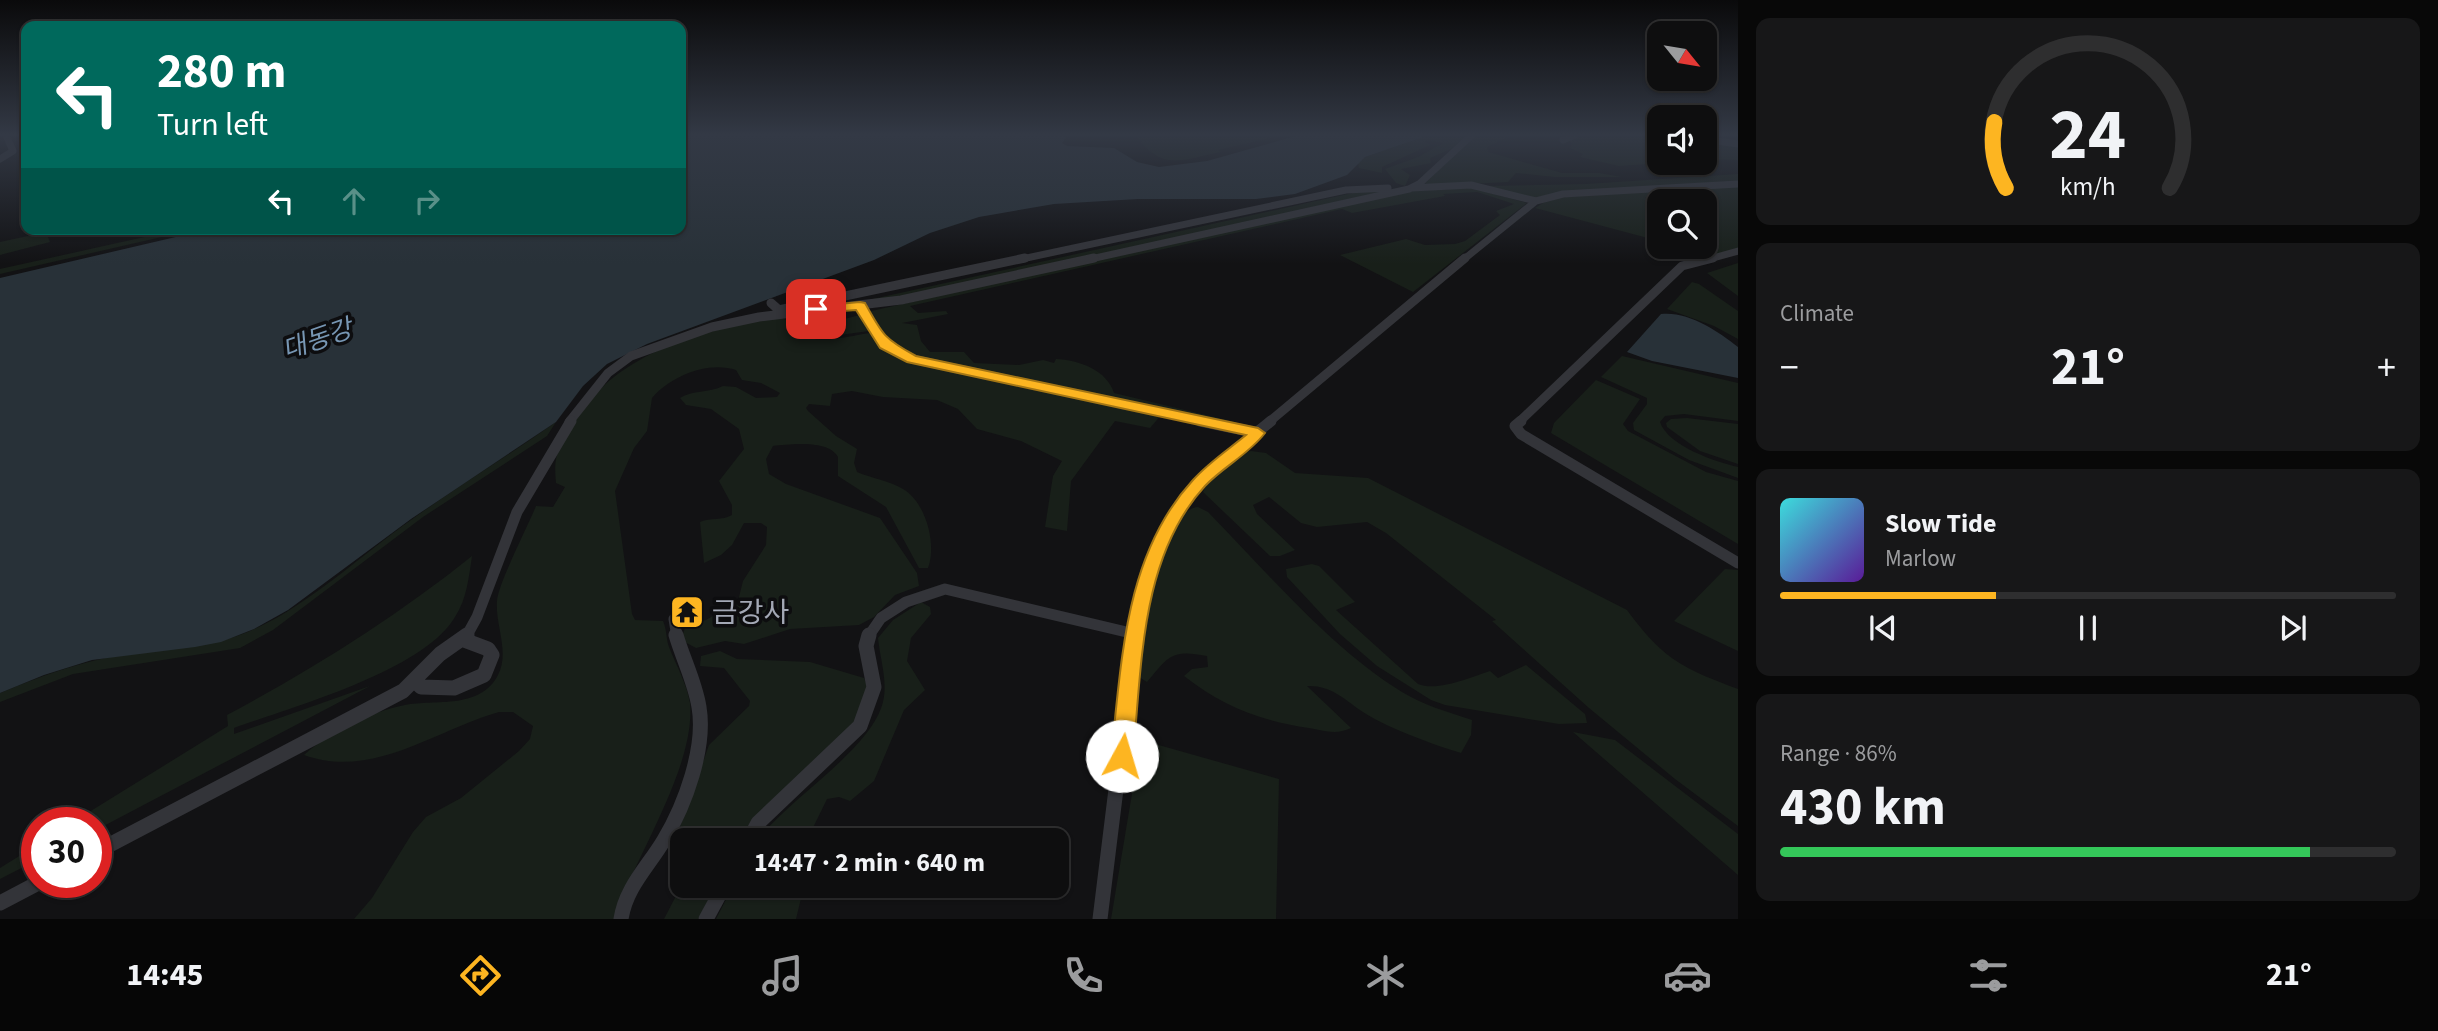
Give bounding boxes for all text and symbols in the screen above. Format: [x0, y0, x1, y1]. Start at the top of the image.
north arrow [1647, 21, 1717, 91]
map controls [1647, 21, 1717, 259]
text: 280 m [157, 37, 286, 107]
icon: left [42, 49, 133, 140]
text: 24 [2050, 83, 2126, 187]
text: Turn left [157, 102, 268, 148]
button: sound [1647, 105, 1717, 175]
text: km/h [2060, 168, 2116, 204]
icon: left [262, 182, 300, 220]
icon: ahead [335, 182, 373, 220]
icon: right [408, 182, 446, 220]
button: search [1647, 189, 1717, 259]
pin [786, 279, 846, 339]
icon: arrive [797, 290, 835, 328]
text: Climate [1780, 297, 1854, 330]
water label: 대동강 [277, 309, 360, 369]
text: 21° [2051, 331, 2125, 405]
text: − [1780, 341, 1799, 395]
text: + [2377, 341, 2396, 395]
text: Slow Tide [1885, 505, 1996, 542]
text: Marlow [1885, 542, 1956, 575]
temple icon: 금강사 [668, 593, 706, 631]
place label: 금강사 [712, 593, 789, 633]
icon: previous [1864, 609, 1902, 647]
icon: pause [2069, 609, 2107, 647]
icon: next [2274, 609, 2312, 647]
position arrow [1085, 719, 1159, 793]
text: Range · 86% [1780, 737, 1897, 770]
text: 430 km [1780, 771, 1946, 845]
speed limit sign: 30 [21, 807, 112, 898]
text: 14:47 · 2 min · 640 m [754, 844, 985, 881]
icon: directions [456, 951, 505, 1000]
icon: music [758, 951, 807, 1000]
icon: phone [1059, 951, 1108, 1000]
icon: climate [1361, 951, 1410, 1000]
icon: car [1663, 951, 1712, 1000]
icon: filters [1964, 951, 2013, 1000]
text: 14:45 [126, 952, 204, 998]
text: 21° [2266, 952, 2312, 998]

